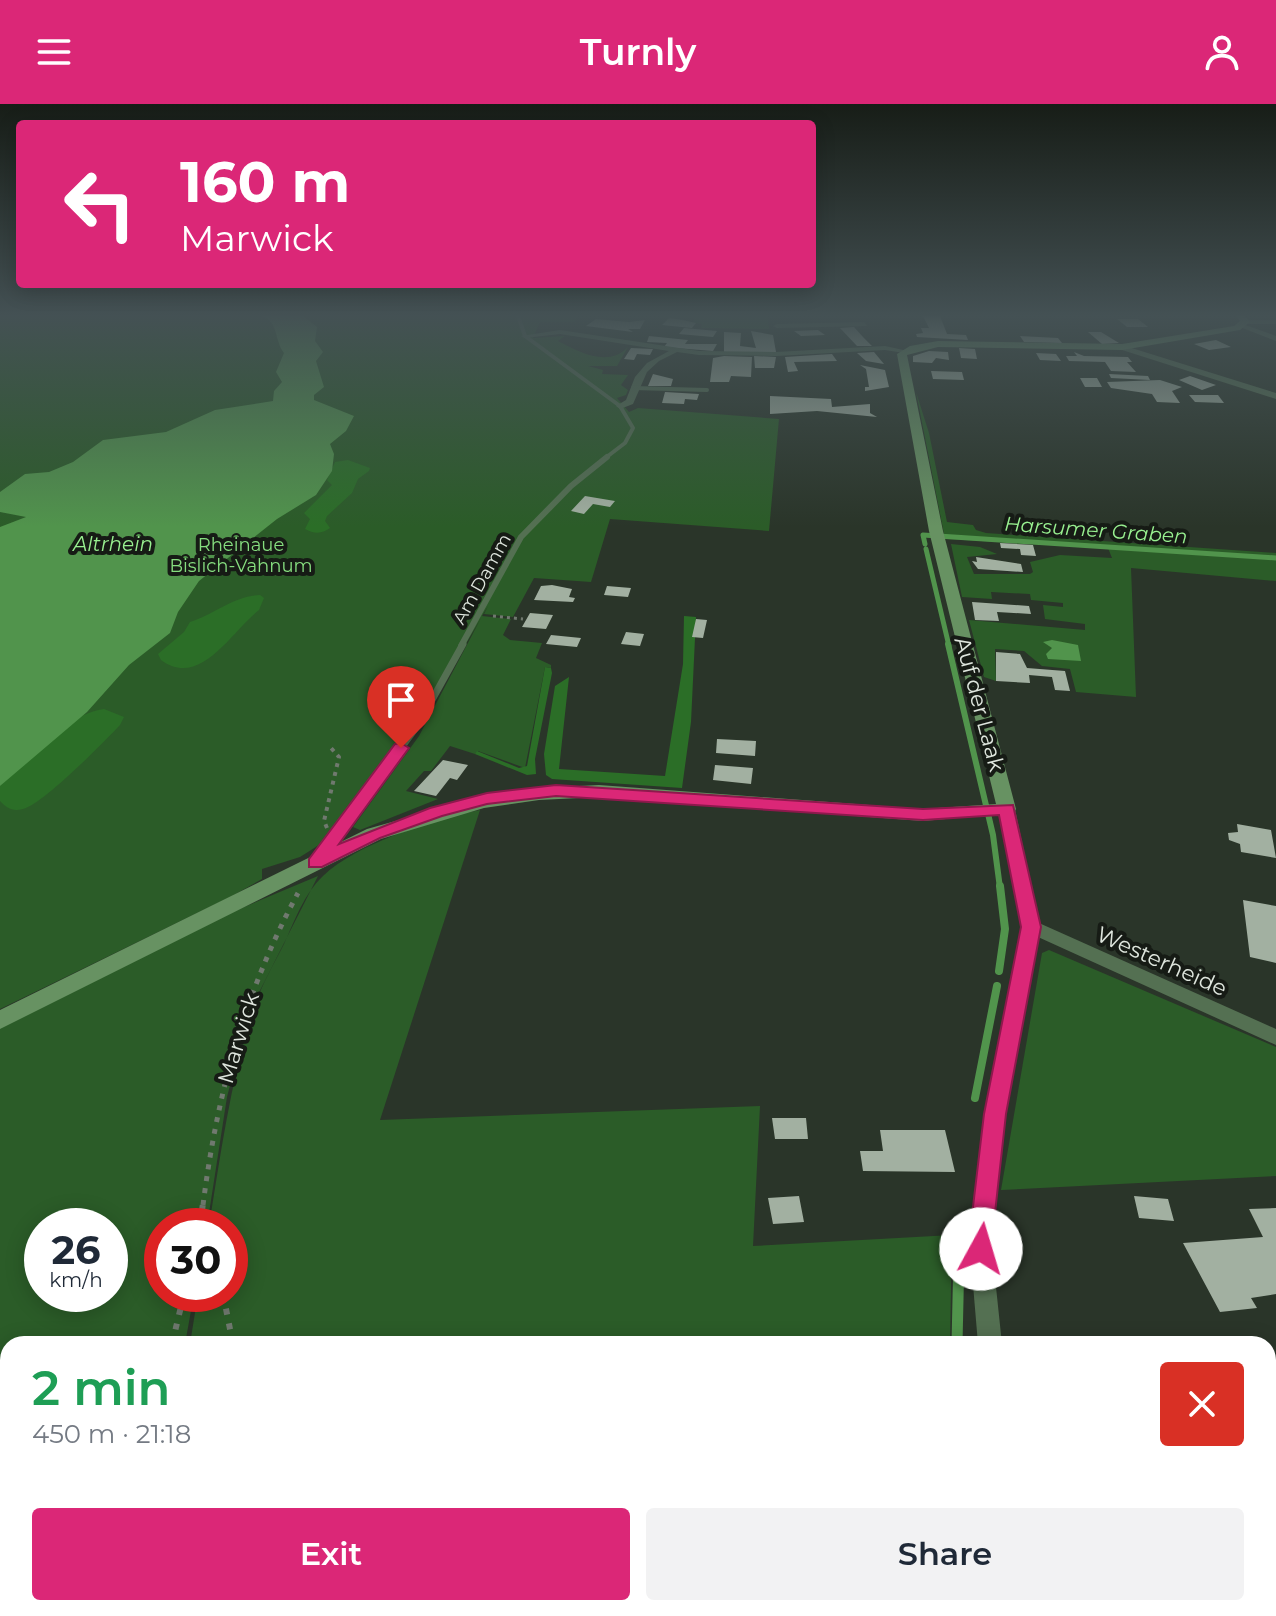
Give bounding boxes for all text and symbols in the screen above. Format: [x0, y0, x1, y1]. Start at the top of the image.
icon: menu [32, 30, 76, 74]
text: Turnly [580, 30, 696, 74]
icon: person [1200, 30, 1244, 74]
text: 160 m [180, 148, 350, 216]
icon: left [48, 152, 152, 256]
text: Marwick [180, 216, 333, 260]
water label: Harsumer Graben [1004, 512, 1188, 548]
street label: Am Damm [448, 530, 516, 628]
water label: Altrhein [72, 532, 153, 556]
park label: Rheinaue Bislich-Vahnum [169, 534, 313, 577]
street label: Auf der Laak [949, 634, 1011, 775]
pin [367, 666, 435, 748]
icon: arrive [379, 678, 423, 722]
street label: Westerheide [1092, 921, 1231, 1002]
street label: Marwick [212, 989, 265, 1087]
position arrow [939, 1207, 1023, 1291]
speed limit sign: 30 [144, 1208, 248, 1312]
text: 26 [51, 1225, 101, 1274]
text: km/h [49, 1268, 103, 1292]
text: 2 min [32, 1359, 170, 1417]
button: close [1160, 1362, 1244, 1446]
text: 450 m · 21:18 [32, 1418, 191, 1450]
button: Exit [32, 1508, 630, 1600]
button: Share [646, 1508, 1244, 1600]

